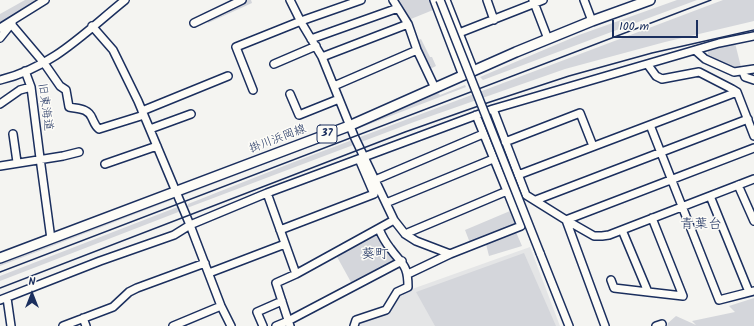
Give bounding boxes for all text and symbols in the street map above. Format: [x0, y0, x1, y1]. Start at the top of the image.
scale bar [614, 12, 700, 38]
text: 100 m [619, 17, 649, 36]
street label: 旧東海道 [34, 82, 54, 132]
street label: 掛川浜岡線 [247, 123, 309, 157]
road number: 37 [317, 125, 337, 143]
district label: 青葉台 [680, 218, 722, 234]
district label: 葵町 [361, 248, 389, 264]
text: N [29, 273, 35, 291]
north arrow [12, 274, 52, 314]

